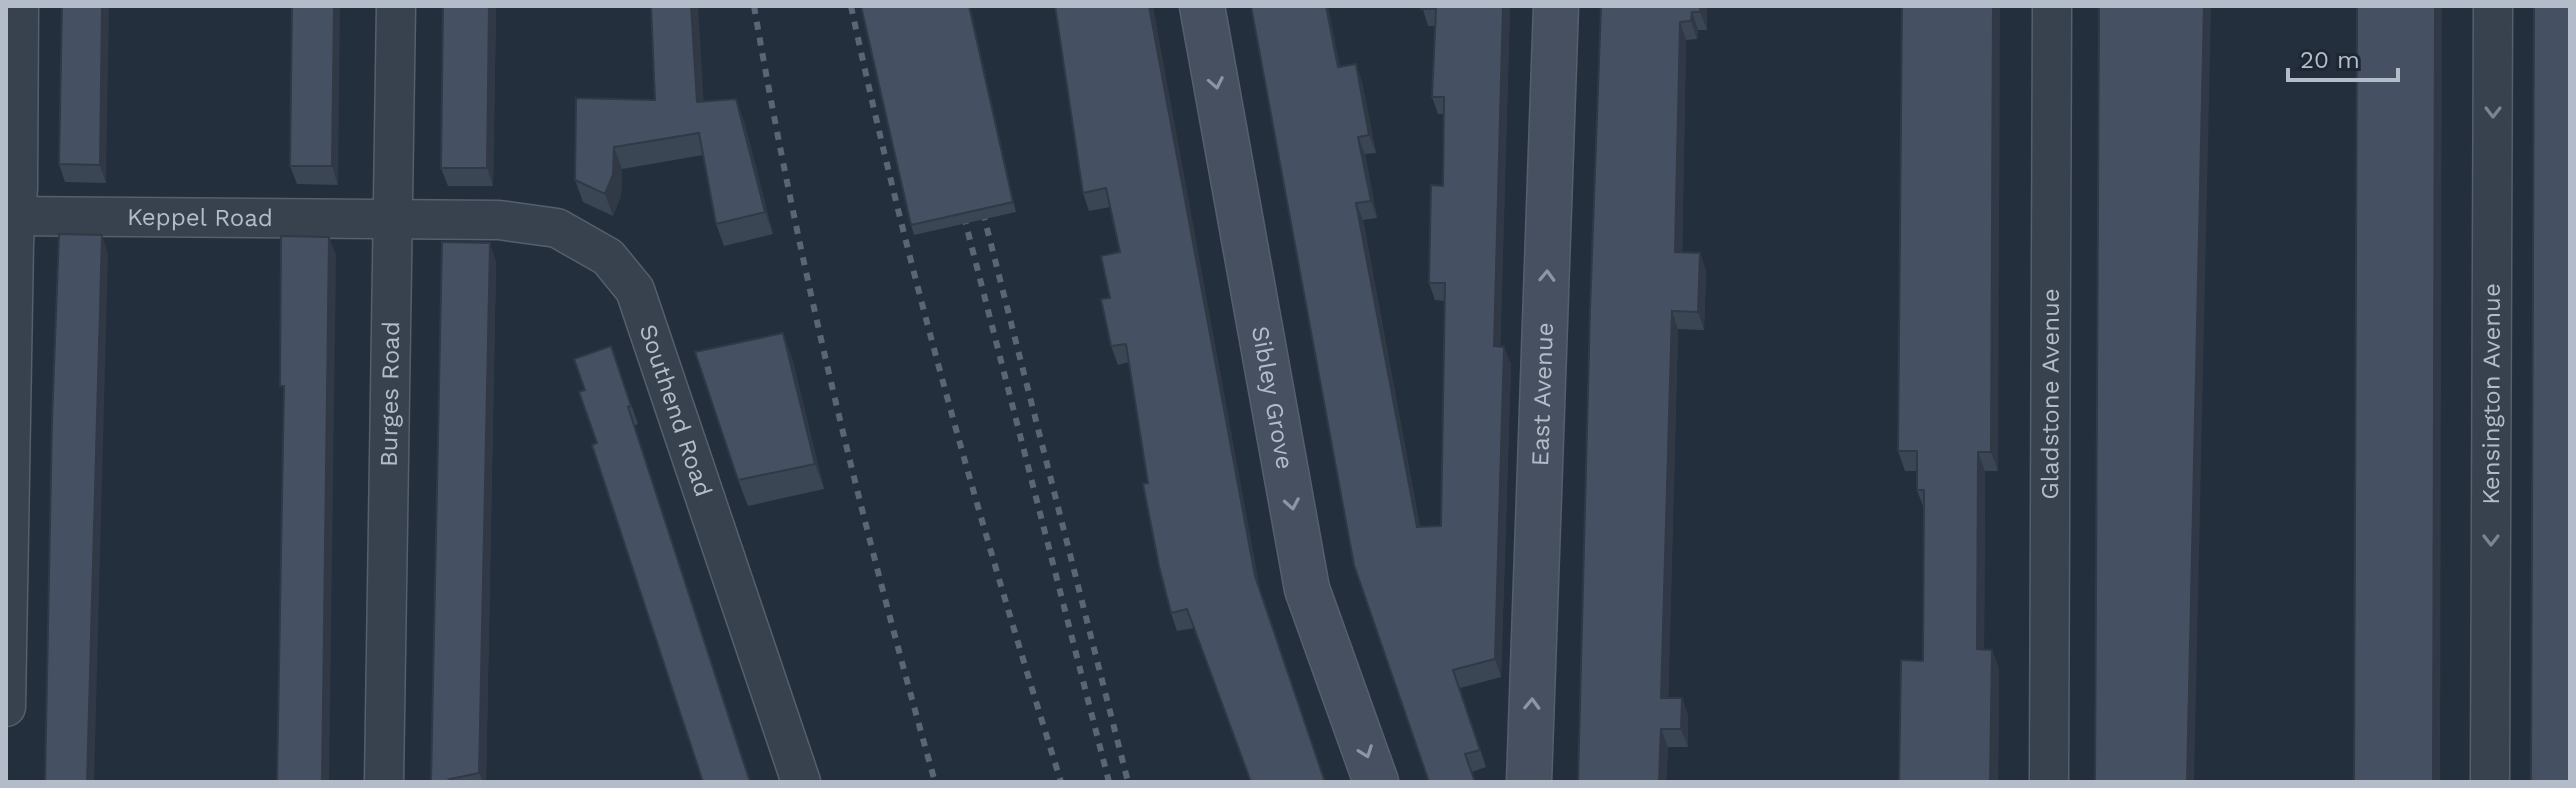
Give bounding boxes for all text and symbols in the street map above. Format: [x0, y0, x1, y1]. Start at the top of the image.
scale bar [2288, 32, 2398, 82]
text: 20 m [2300, 46, 2360, 74]
one-way arrow [1207, 76, 1224, 89]
one-way arrow [2484, 106, 2502, 119]
street label: Keppel Road [127, 203, 273, 232]
one-way arrow [1538, 269, 1555, 282]
street label: Kensington Avenue [2477, 283, 2506, 505]
street label: Gladstone Avenue [2036, 288, 2065, 500]
street label: Burges Road [375, 321, 405, 467]
street label: Southend Road [634, 321, 718, 500]
street label: East Avenue [1526, 322, 1559, 467]
street label: Sibley Grove [1246, 324, 1299, 471]
one-way arrow [1282, 497, 1299, 511]
one-way arrow [2482, 534, 2500, 547]
one-way arrow [1523, 697, 1540, 710]
one-way arrow [1356, 745, 1372, 759]

